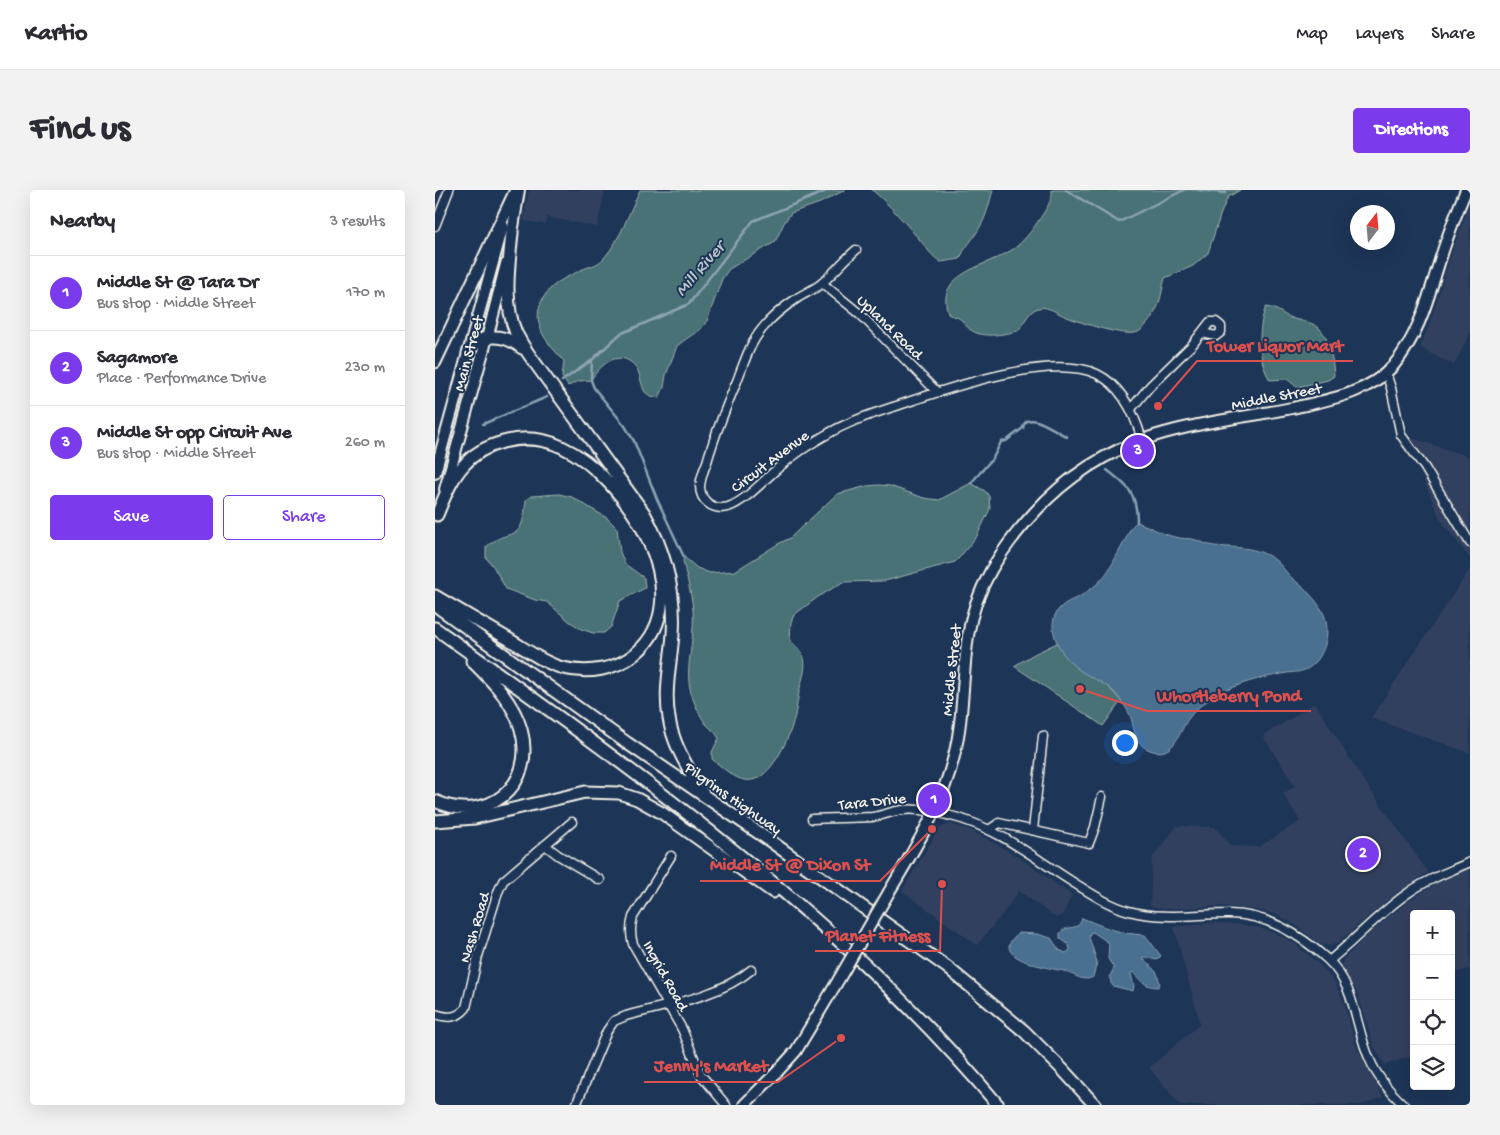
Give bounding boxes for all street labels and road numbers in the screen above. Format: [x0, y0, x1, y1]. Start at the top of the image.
street label: Upland Road [851, 292, 927, 366]
street label: Main Street [451, 313, 490, 394]
street label: Middle Street [1230, 380, 1325, 416]
street label: Circuit Avenue [728, 427, 814, 498]
street label: Middle Street [939, 622, 968, 717]
street label: Pilgrims Highway [679, 759, 784, 841]
street label: Tara Drive [836, 790, 908, 817]
street label: Nash Road [457, 889, 497, 965]
street label: Ingrid Road [637, 938, 692, 1017]

